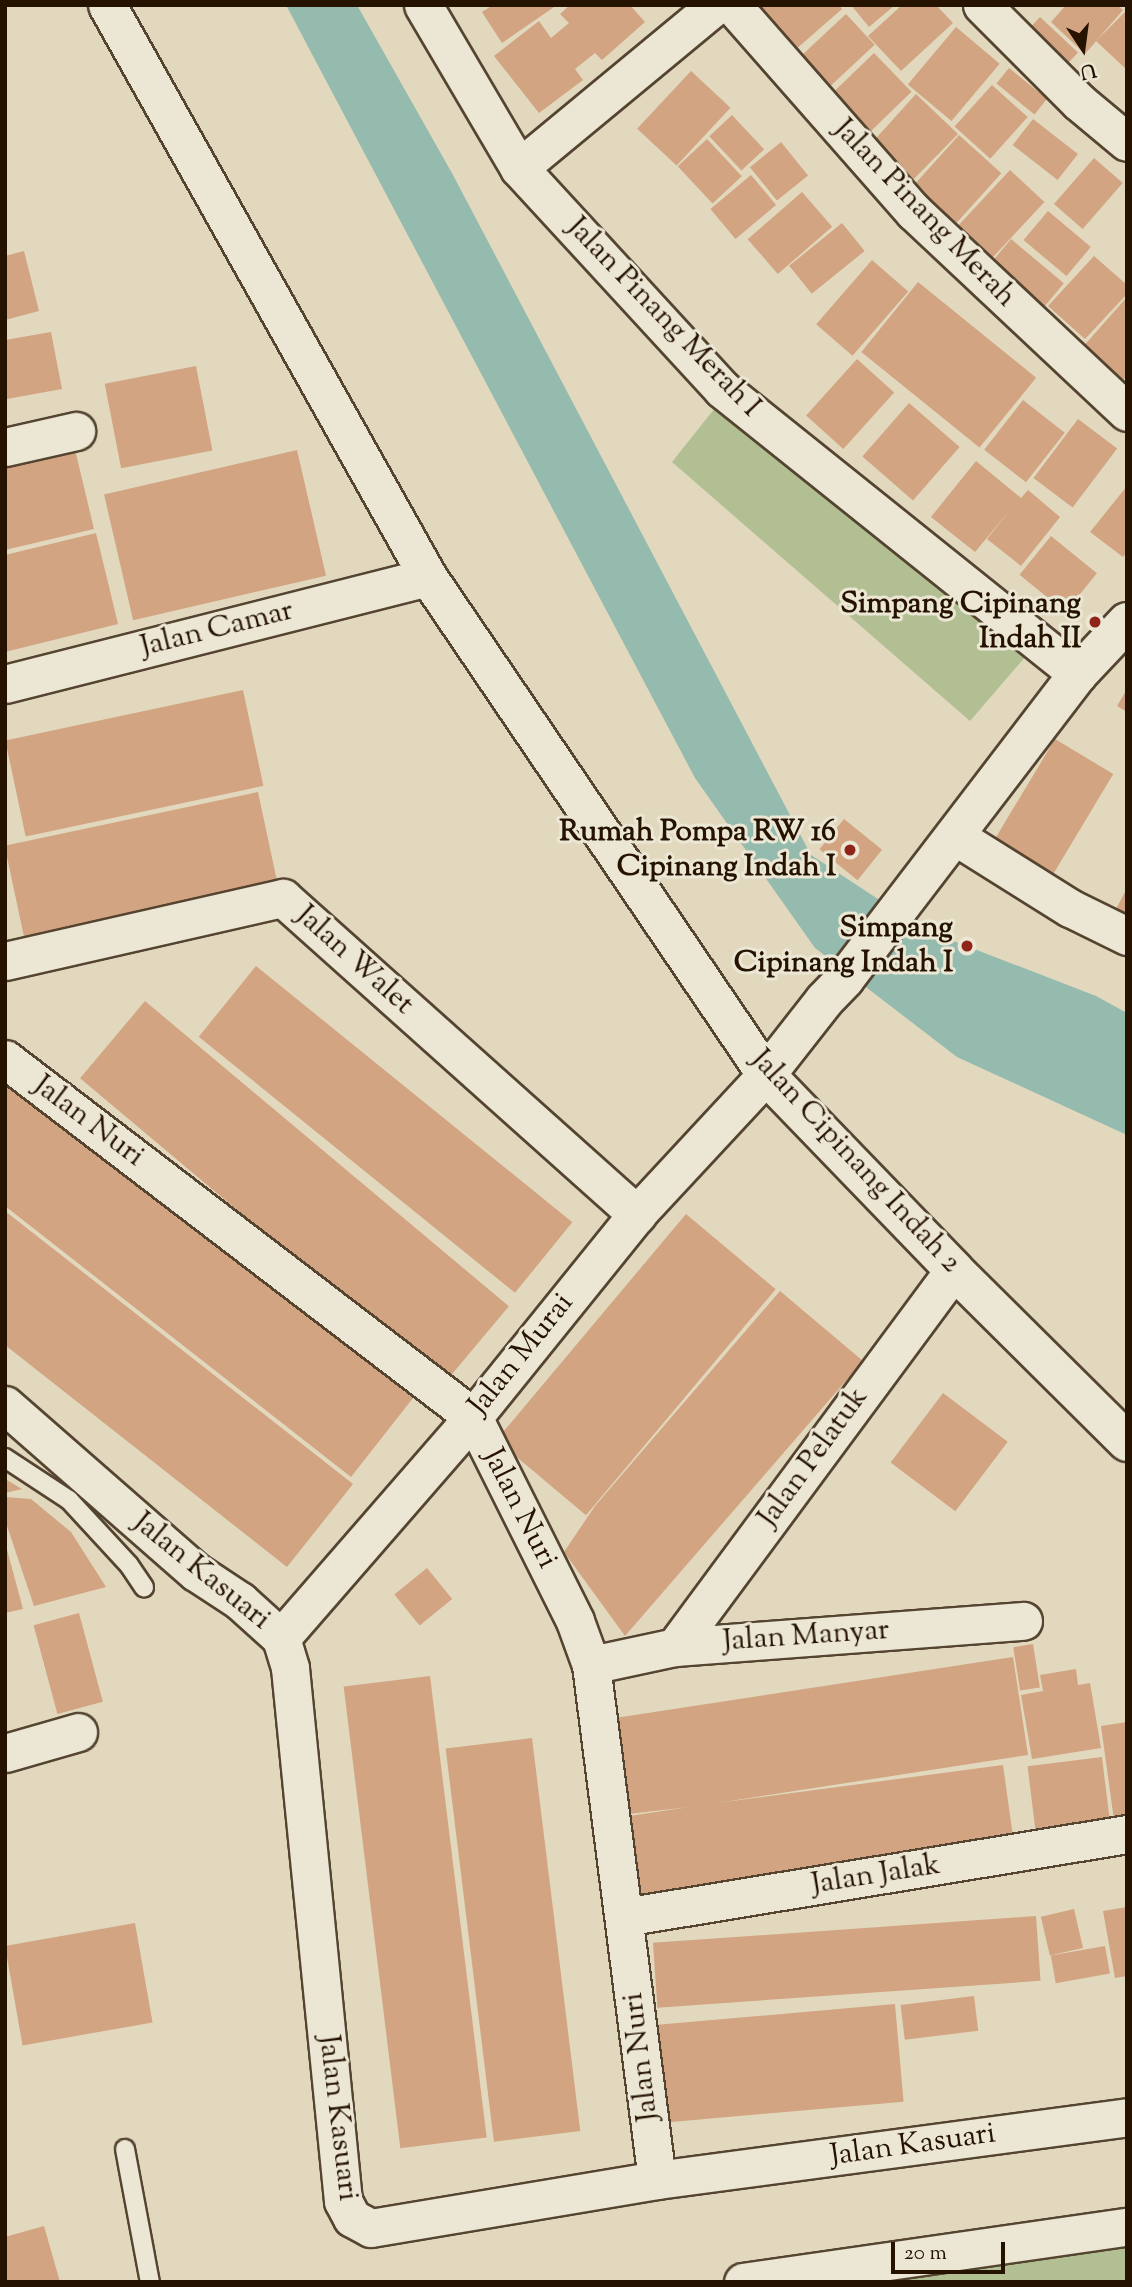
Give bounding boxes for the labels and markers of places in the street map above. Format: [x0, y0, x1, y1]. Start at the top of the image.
place label: Simpang Cipinang Indah II [840, 587, 1081, 658]
marker: Simpang Cipinang Indah II [1087, 614, 1103, 630]
place label: Rumah Pompa RW 16 Cipinang Indah I [559, 815, 836, 886]
marker: Rumah Pompa RW 16 Cipinang Indah I [842, 842, 858, 858]
place label: Simpang Cipinang Indah I [734, 911, 953, 982]
marker: Simpang Cipinang Indah I [959, 938, 975, 954]

